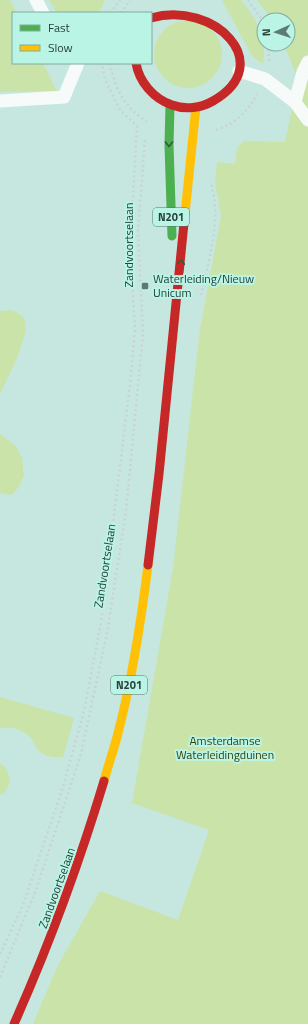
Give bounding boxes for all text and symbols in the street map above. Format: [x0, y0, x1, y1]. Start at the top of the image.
legend [12, 12, 152, 64]
north arrow [256, 12, 296, 52]
text: Fast [48, 18, 71, 37]
text: N [258, 28, 274, 37]
text: Slow [48, 38, 73, 57]
one-way arrow [165, 141, 173, 147]
street label: Zandvoortselaan [119, 203, 138, 287]
road number: N201 [153, 208, 189, 226]
one-way arrow [176, 259, 185, 265]
place label: Waterleiding/Nieuw Unicum [153, 269, 254, 302]
marker: Waterleiding/Nieuw Unicum [140, 281, 150, 291]
street label: Zandvoortselaan [88, 523, 121, 609]
road number: N201 [111, 676, 147, 694]
park label: Amsterdamse Waterleidingduinen [176, 731, 274, 764]
street label: Zandvoortselaan [33, 845, 80, 931]

